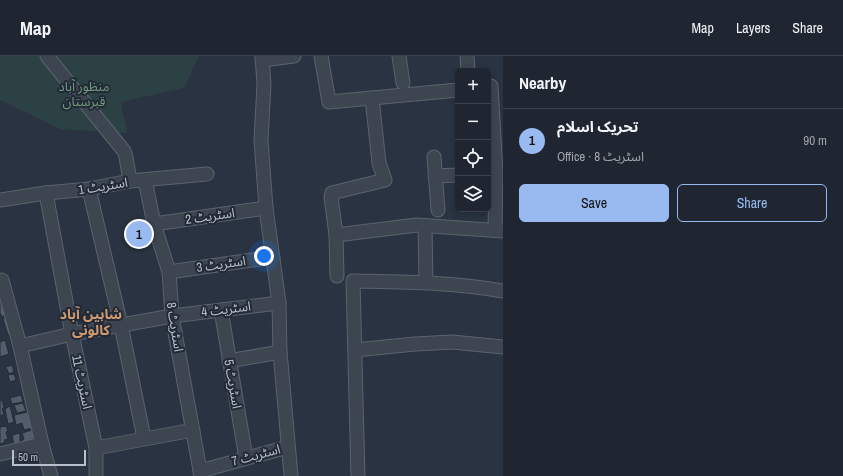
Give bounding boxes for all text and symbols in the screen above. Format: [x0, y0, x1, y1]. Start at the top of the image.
text: Map [20, 15, 51, 41]
text: Map [692, 19, 714, 37]
text: Layers [736, 19, 770, 37]
text: Share [792, 19, 823, 37]
map controls [455, 68, 491, 212]
button: + [455, 68, 491, 104]
text: Nearby [519, 71, 566, 94]
park label: منظور آباد قبرستان [59, 78, 110, 110]
button: − [455, 104, 491, 140]
text: تحریک اسلام [557, 116, 638, 137]
text: 1 [529, 132, 535, 149]
text: 90 m [803, 132, 827, 149]
button: locate [455, 140, 491, 176]
text: Office · اسٹریٹ 8 [557, 148, 644, 165]
street label: اسٹریٹ 1 [77, 174, 129, 198]
button: layers [455, 176, 491, 212]
button: Save [519, 184, 669, 222]
button: Share [677, 184, 827, 222]
street label: اسٹریٹ 2 [184, 204, 236, 228]
pin: 1 [126, 219, 152, 249]
your location [254, 246, 274, 266]
street label: اسٹریٹ 3 [195, 252, 247, 276]
street label: اسٹریٹ 4 [200, 298, 252, 320]
street label: اسٹریٹ 8 [163, 301, 187, 353]
district label: شاہین آباد کالونی [60, 305, 122, 339]
street label: اسٹریٹ 11 [68, 353, 96, 411]
street label: اسٹریٹ 5 [220, 358, 246, 410]
street label: اسٹریٹ 7 [230, 440, 282, 470]
scale bar [12, 448, 86, 467]
text: 50 m [18, 450, 38, 464]

